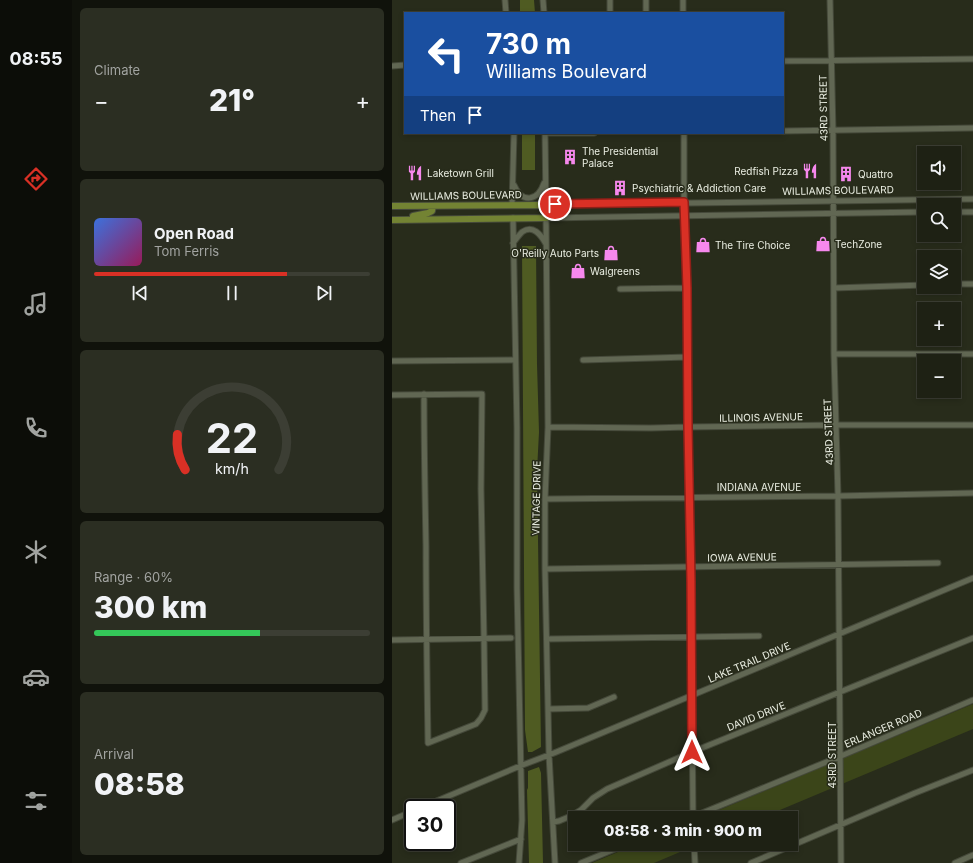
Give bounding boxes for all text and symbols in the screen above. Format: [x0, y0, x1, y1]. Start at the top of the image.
text: 730 m [486, 27, 571, 61]
icon: left [420, 28, 472, 80]
text: 08:55 [10, 48, 62, 69]
text: Williams Boulevard [486, 61, 647, 82]
text: Climate [94, 62, 140, 78]
street label: 43RD STREET [816, 74, 830, 142]
text: 21° [209, 82, 255, 118]
text: − [94, 88, 109, 114]
text: + [355, 88, 370, 114]
icon: arrive [464, 104, 486, 126]
text: Then [420, 106, 456, 125]
place label: The Presidential Palace [582, 145, 658, 169]
map controls [917, 146, 961, 398]
button: sound [917, 146, 961, 190]
building icon: The Presidential Palace [561, 148, 579, 166]
restaurant icon: Redfish Pizza [801, 162, 819, 180]
restaurant icon: Laketown Grill [406, 164, 424, 182]
icon: directions [22, 165, 50, 193]
place label: Redfish Pizza [734, 165, 798, 177]
building icon: Quattro [837, 165, 855, 183]
place label: Laketown Grill [427, 167, 494, 179]
place label: Quattro [858, 168, 893, 180]
building icon: Psychiatric & Addiction Care [611, 179, 629, 197]
place label: Psychiatric & Addiction Care [632, 182, 766, 194]
street label: WILLIAMS BOULEVARD [782, 183, 894, 197]
pin [538, 187, 572, 221]
street label: WILLIAMS BOULEVARD [410, 188, 522, 202]
icon: arrive [544, 193, 566, 215]
button: search [917, 198, 961, 242]
text: Open Road [154, 224, 234, 243]
shop icon: TechZone [814, 235, 832, 253]
shop icon: The Tire Choice [694, 236, 712, 254]
place label: TechZone [835, 238, 882, 250]
place label: The Tire Choice [715, 239, 790, 251]
text: Tom Ferris [154, 243, 219, 259]
shop icon: O'Reilly Auto Parts [602, 244, 620, 262]
place label: O'Reilly Auto Parts [511, 247, 599, 259]
button: layers [917, 250, 961, 294]
shop icon: Walgreens [569, 262, 587, 280]
place label: Walgreens [590, 265, 640, 277]
icon: previous [129, 282, 151, 304]
icon: pause [221, 282, 243, 304]
icon: next [313, 282, 335, 304]
icon: music [22, 290, 50, 318]
button: + [917, 302, 961, 346]
button: − [917, 354, 961, 398]
street label: 43RD STREET [821, 398, 835, 466]
street label: ILLINOIS AVENUE [719, 410, 803, 424]
text: 22 [206, 412, 258, 462]
icon: phone [22, 414, 50, 442]
text: km/h [215, 459, 249, 476]
street label: VINTAGE DRIVE [529, 460, 543, 536]
street label: INDIANA AVENUE [717, 481, 801, 493]
icon: climate [22, 538, 50, 566]
street label: IOWA AVENUE [707, 550, 777, 564]
text: Range · 60% [94, 569, 173, 585]
text: 300 km [94, 589, 207, 625]
street label: LAKE TRAIL DRIVE [706, 639, 792, 685]
icon: car [22, 663, 50, 691]
street label: DAVID DRIVE [725, 699, 787, 733]
street label: ERLANGER ROAD [842, 706, 924, 750]
street label: 43RD STREET [826, 722, 838, 788]
position arrow [671, 731, 713, 773]
text: Arrival [94, 746, 134, 762]
text: 08:58 [94, 766, 185, 802]
icon: filters [22, 787, 50, 815]
speed limit sign: 30 [404, 799, 456, 851]
text: 08:58 · 3 min · 900 m [604, 821, 762, 840]

